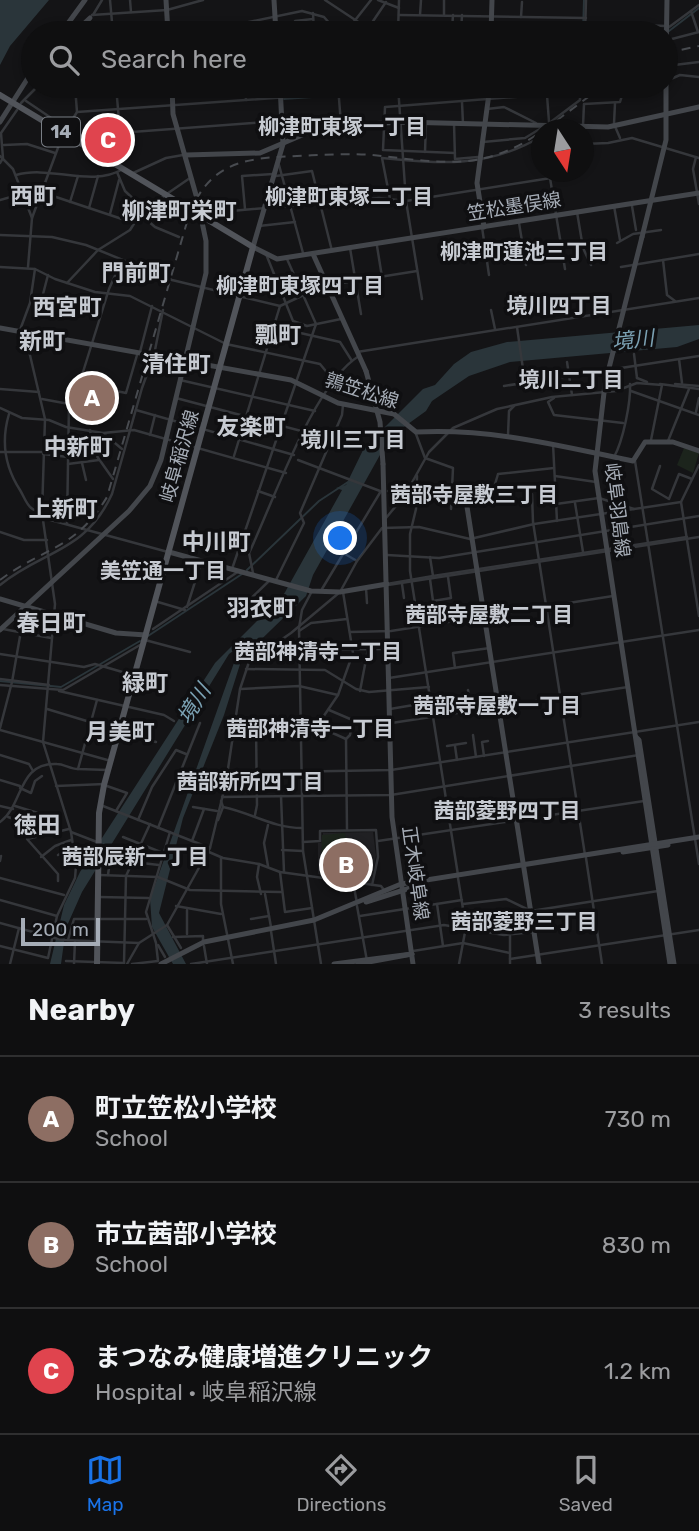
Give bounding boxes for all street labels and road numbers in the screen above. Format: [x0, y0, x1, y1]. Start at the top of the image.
road number: 14 [42, 118, 80, 146]
street label: 笠松墨俣線 [465, 188, 563, 225]
street label: 鶉笠松線 [322, 368, 402, 413]
street label: 岐阜稲沢線 [155, 407, 204, 505]
street label: 岐阜羽島線 [600, 462, 635, 559]
street label: 正木岐阜線 [398, 824, 434, 922]

